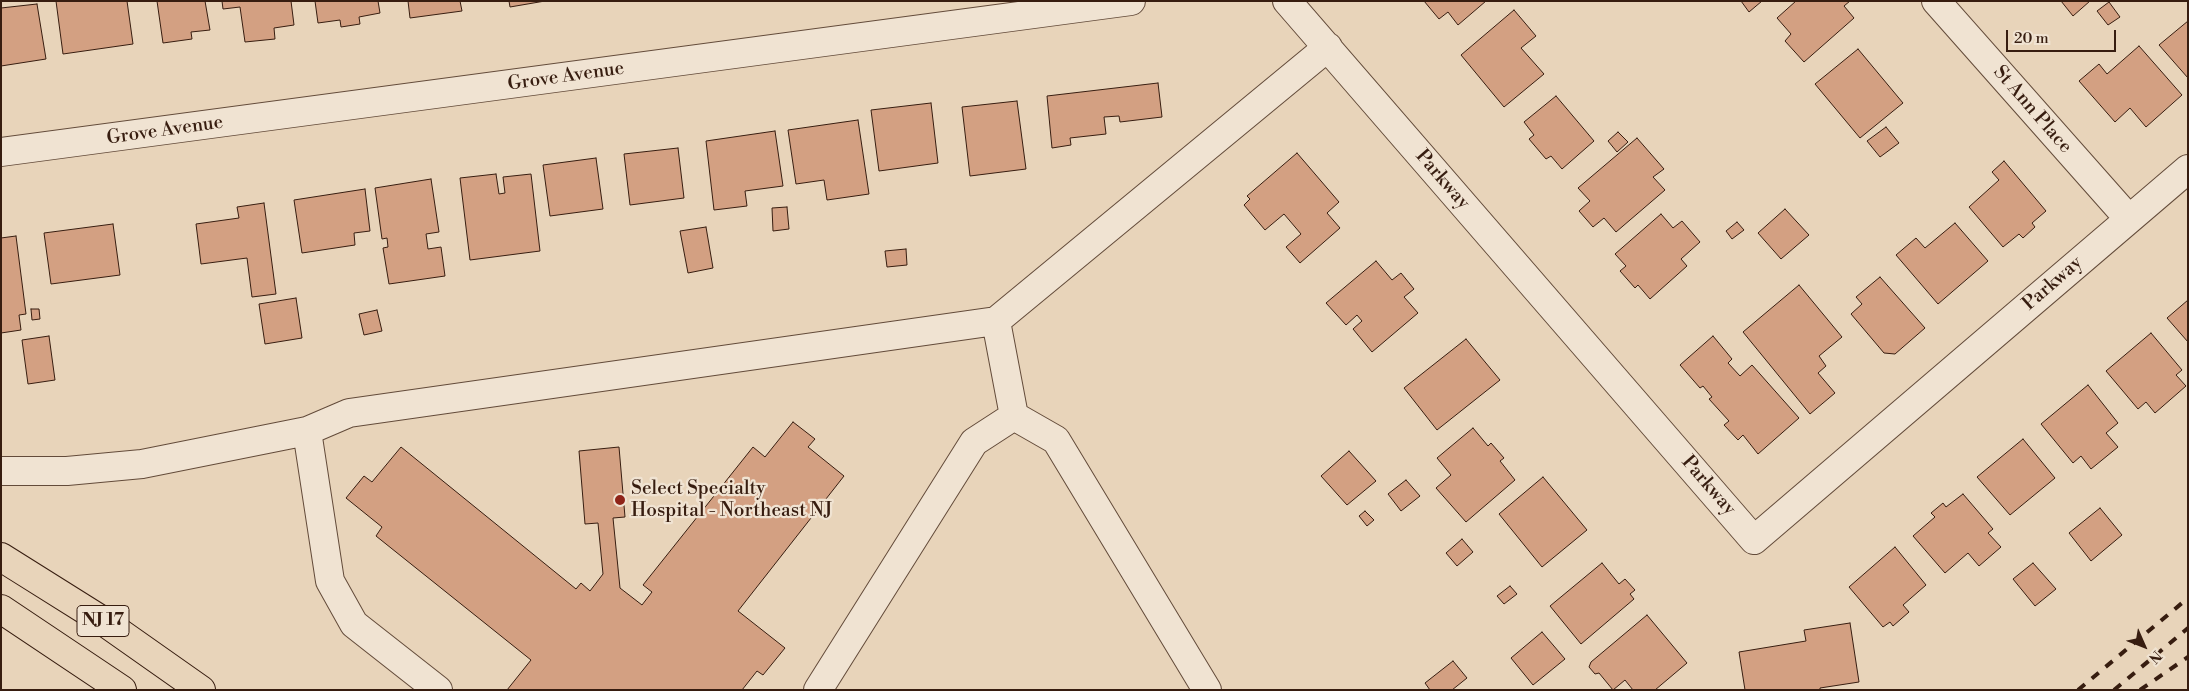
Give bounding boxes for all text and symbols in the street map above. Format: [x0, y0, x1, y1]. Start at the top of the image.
scale bar [2009, 20, 2119, 52]
text: 20 m [2014, 29, 2049, 48]
street label: Grove Avenue [506, 58, 626, 96]
street label: St Ann Place [1988, 62, 2076, 158]
street label: Grove Avenue [105, 112, 225, 150]
street label: Parkway [1410, 146, 1474, 214]
street label: Parkway [2019, 252, 2087, 316]
street label: Parkway [1676, 452, 1740, 520]
place label: Select Specialty Hospital - Northeast NJ [631, 478, 833, 522]
marker: Select Specialty Hospital - Northeast NJ [613, 493, 627, 507]
road number: NJ 17 [77, 606, 129, 636]
north arrow [2119, 621, 2169, 671]
text: N [2144, 646, 2165, 667]

